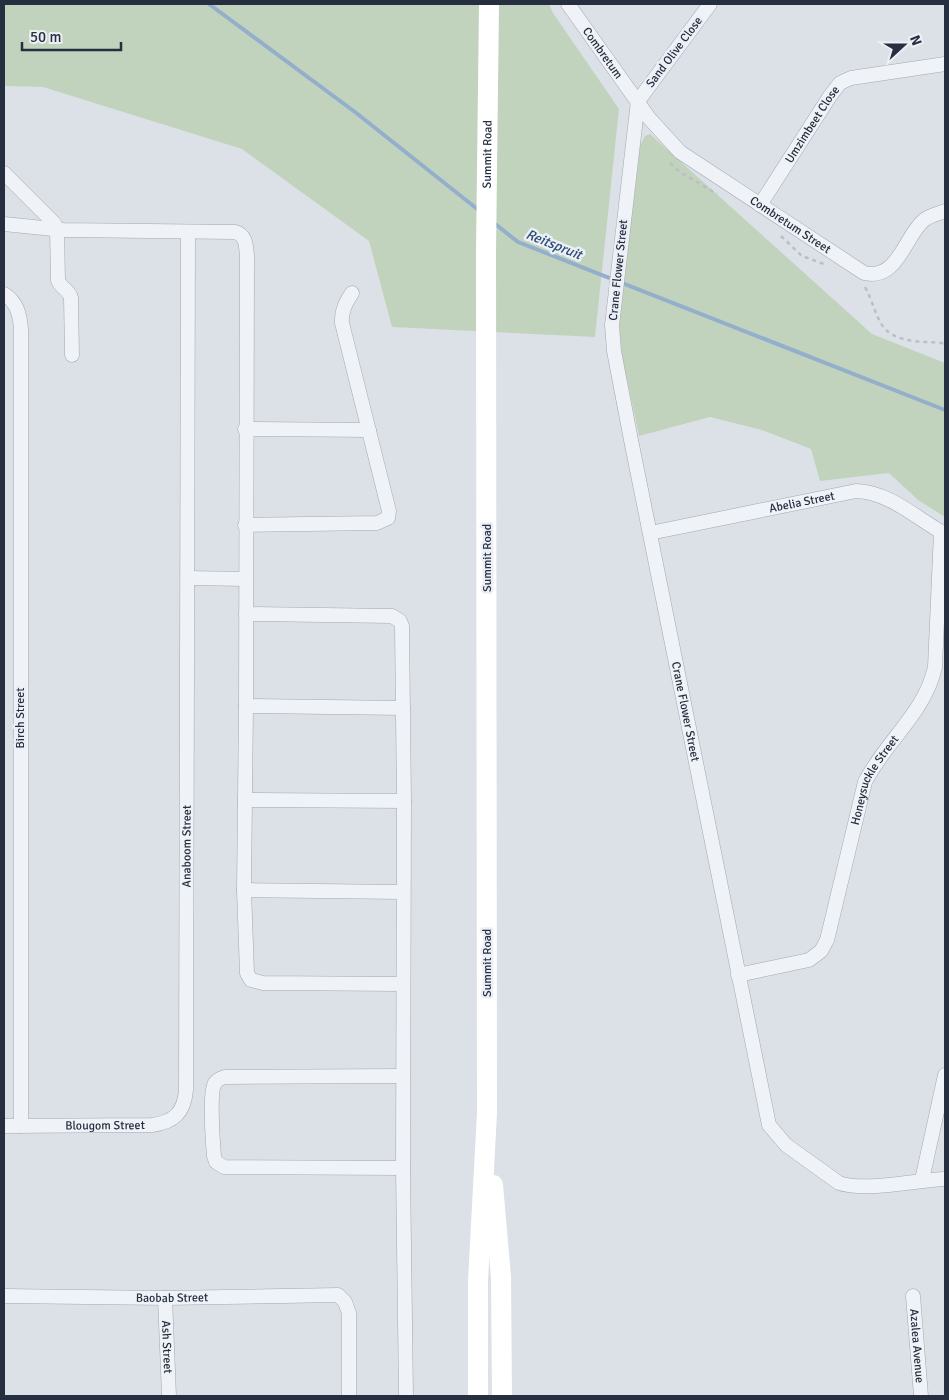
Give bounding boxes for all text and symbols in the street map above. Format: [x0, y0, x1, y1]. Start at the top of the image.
street label: Sand Olive Close [643, 14, 706, 91]
scale bar [22, 20, 121, 52]
north arrow [879, 20, 929, 70]
street label: Combretum [579, 24, 626, 82]
text: 50 m [30, 28, 61, 46]
text: N [906, 33, 925, 48]
street label: Umzimbeet Close [782, 83, 843, 166]
street label: Summit Road [480, 120, 496, 188]
street label: Combretum Street [747, 193, 833, 257]
street label: Crane Flower Street [606, 219, 631, 321]
water label: Reitspruit [523, 226, 586, 264]
street label: Abelia Street [768, 489, 836, 517]
street label: Summit Road [480, 524, 495, 592]
street label: Crane Flower Street [668, 660, 703, 763]
street label: Birch Street [13, 688, 28, 748]
street label: Honeysuckle Street [848, 732, 902, 827]
street label: Anaboom Street [179, 805, 195, 887]
street label: Summit Road [480, 929, 495, 997]
street label: Blougom Street [65, 1118, 145, 1134]
street label: Baobab Street [136, 1290, 208, 1306]
street label: Azalea Avenue [906, 1308, 927, 1384]
street label: Ash Street [158, 1320, 175, 1374]

